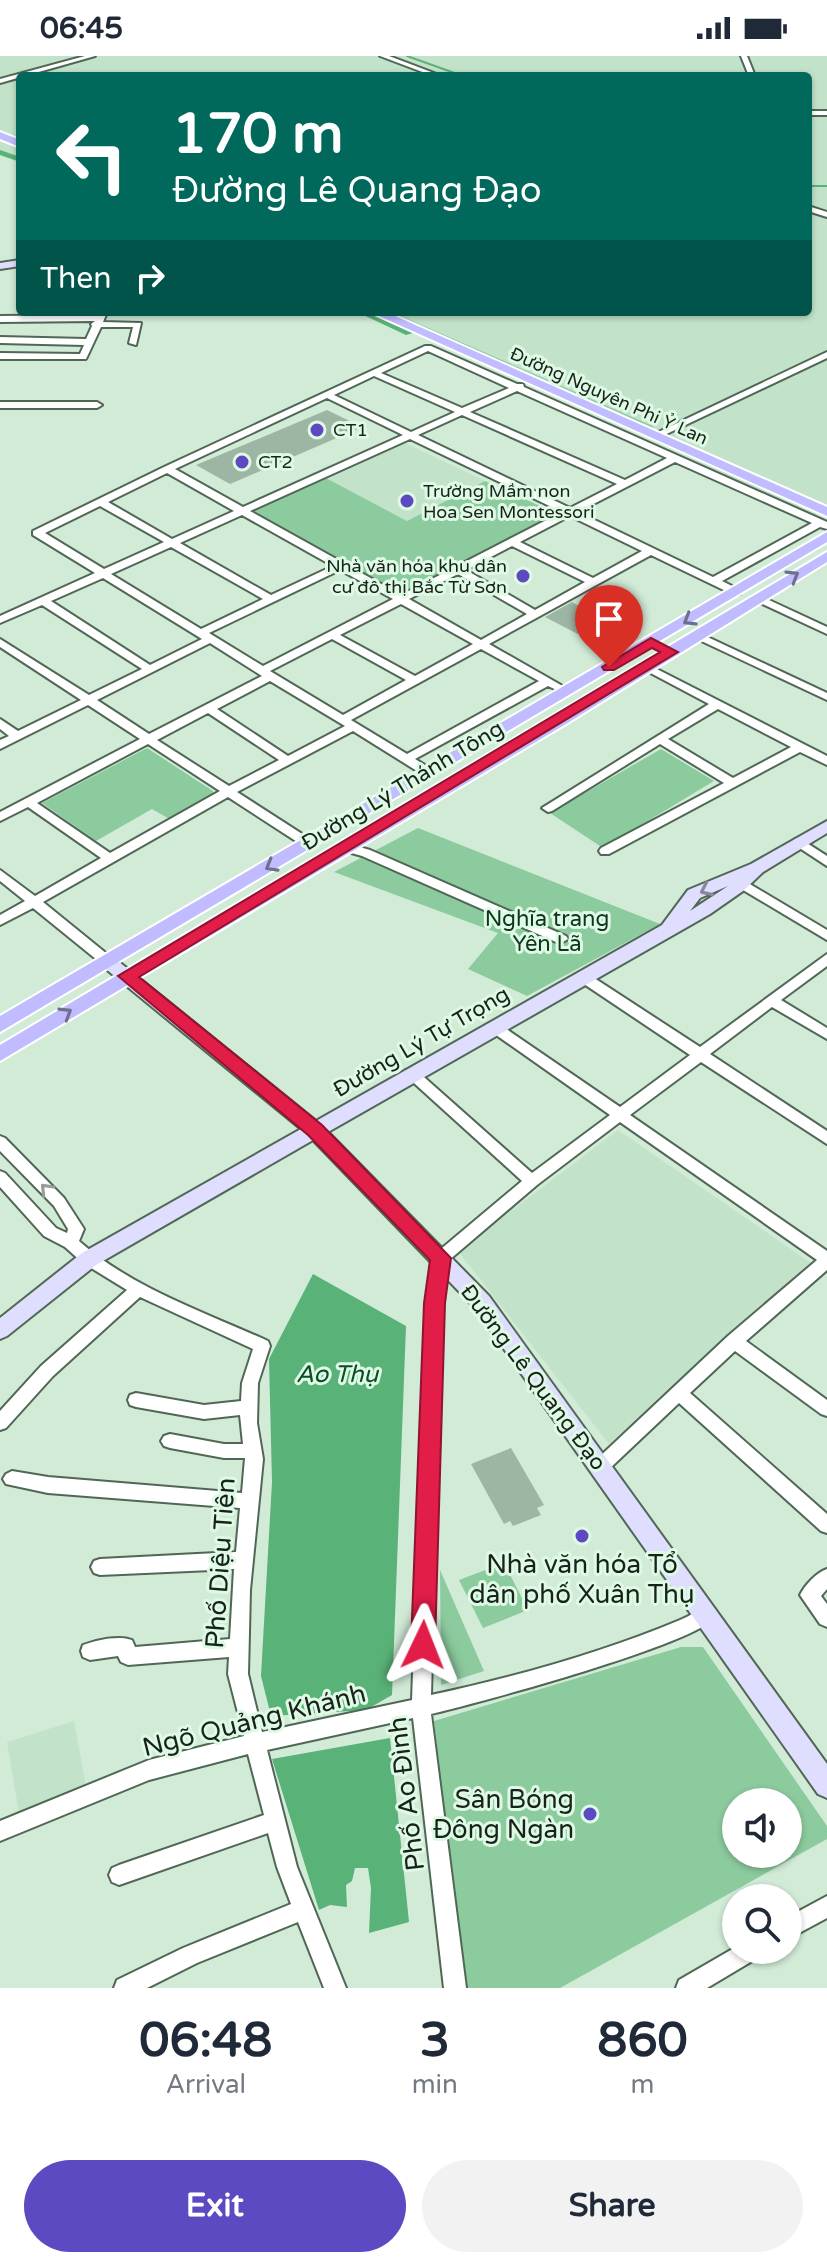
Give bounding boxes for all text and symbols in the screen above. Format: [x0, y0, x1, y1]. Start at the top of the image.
text: 06:45 [40, 10, 123, 47]
text: 170 m [172, 101, 343, 168]
icon: left [40, 104, 144, 208]
text: Đường Lê Quang Đạo [172, 169, 542, 212]
icon: right [128, 256, 172, 300]
text: Then [40, 260, 112, 297]
street label: Đường Nguyên Phi Ỷ Lan [507, 342, 711, 450]
place label: CT1 [333, 419, 368, 441]
marker: CT1 [308, 421, 326, 439]
place label: CT2 [258, 451, 293, 473]
marker: CT2 [233, 453, 251, 471]
place label: Trường Mầm non Hoa Sen Montessori [423, 480, 594, 523]
marker: Trường Mầm non Hoa Sen Montessori [398, 492, 416, 510]
place label: Nhà văn hóa khu dân cư đô thị Bắc Từ Sơn [326, 555, 507, 598]
marker: Nhà văn hóa khu dân cư đô thị Bắc Từ Sơn [514, 567, 532, 585]
one-way arrow [784, 571, 799, 586]
pin [575, 585, 643, 667]
icon: arrive [587, 597, 631, 641]
one-way arrow [683, 611, 697, 626]
street label: Đường Lý Thánh Tông [297, 715, 508, 856]
one-way arrow [265, 856, 280, 872]
one-way arrow [699, 880, 714, 896]
park label: Nghĩa trang Yên Lã [485, 906, 609, 957]
street label: Đường Lý Tự Trọng [329, 981, 514, 1103]
one-way arrow [58, 1008, 72, 1023]
one-way arrow [41, 1184, 55, 1198]
street label: Đường Lê Quang Đạo [455, 1280, 612, 1476]
water label: Ao Thụ [296, 1360, 379, 1389]
street label: Phố Diệu Tiên [199, 1476, 242, 1650]
marker: Nhà văn hóa Tổ dân phố Xuân Thụ [573, 1527, 591, 1545]
place label: Nhà văn hóa Tổ dân phố Xuân Thụ [469, 1549, 695, 1610]
position arrow [381, 1603, 465, 1687]
street label: Ngõ Quảng Khánh [139, 1678, 369, 1763]
street label: Phố Ao Đình [382, 1715, 431, 1873]
place label: Sân Bóng Đông Ngàn [433, 1784, 574, 1845]
map controls [722, 1788, 802, 1964]
button: sound [722, 1788, 802, 1868]
marker: Sân Bóng Đông Ngàn [581, 1805, 599, 1823]
button: search [722, 1884, 802, 1964]
text: 06:48 [139, 2012, 272, 2070]
text: 3 [420, 2012, 450, 2070]
text: 860 [597, 2012, 688, 2070]
text: Arrival [166, 2069, 246, 2100]
text: min [412, 2069, 458, 2100]
text: m [631, 2069, 654, 2100]
button: Exit [24, 2160, 406, 2252]
button: Share [422, 2160, 803, 2252]

